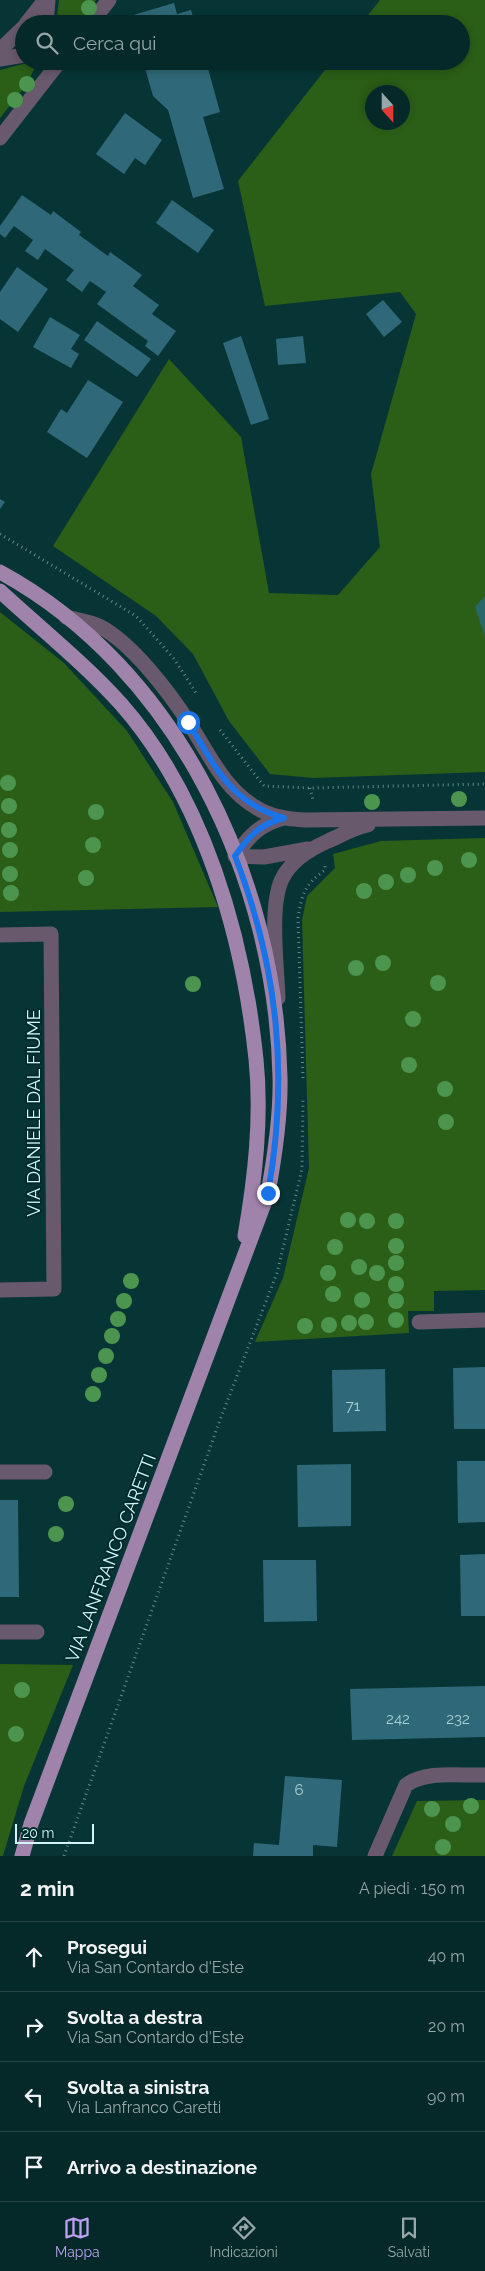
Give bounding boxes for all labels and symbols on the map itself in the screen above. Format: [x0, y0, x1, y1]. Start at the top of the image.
north arrow [365, 85, 410, 130]
route start [177, 711, 200, 734]
street label: VIA DANIELE DAL FIUME [23, 1009, 44, 1217]
route end [257, 1182, 280, 1205]
house number: 71 [346, 1397, 361, 1415]
street label: VIA LANFRANCO CARETTI [61, 1451, 160, 1665]
house number: 242 [386, 1710, 410, 1728]
house number: 232 [446, 1710, 470, 1728]
house number: 6 [294, 1781, 304, 1799]
scale bar [15, 1821, 94, 1844]

